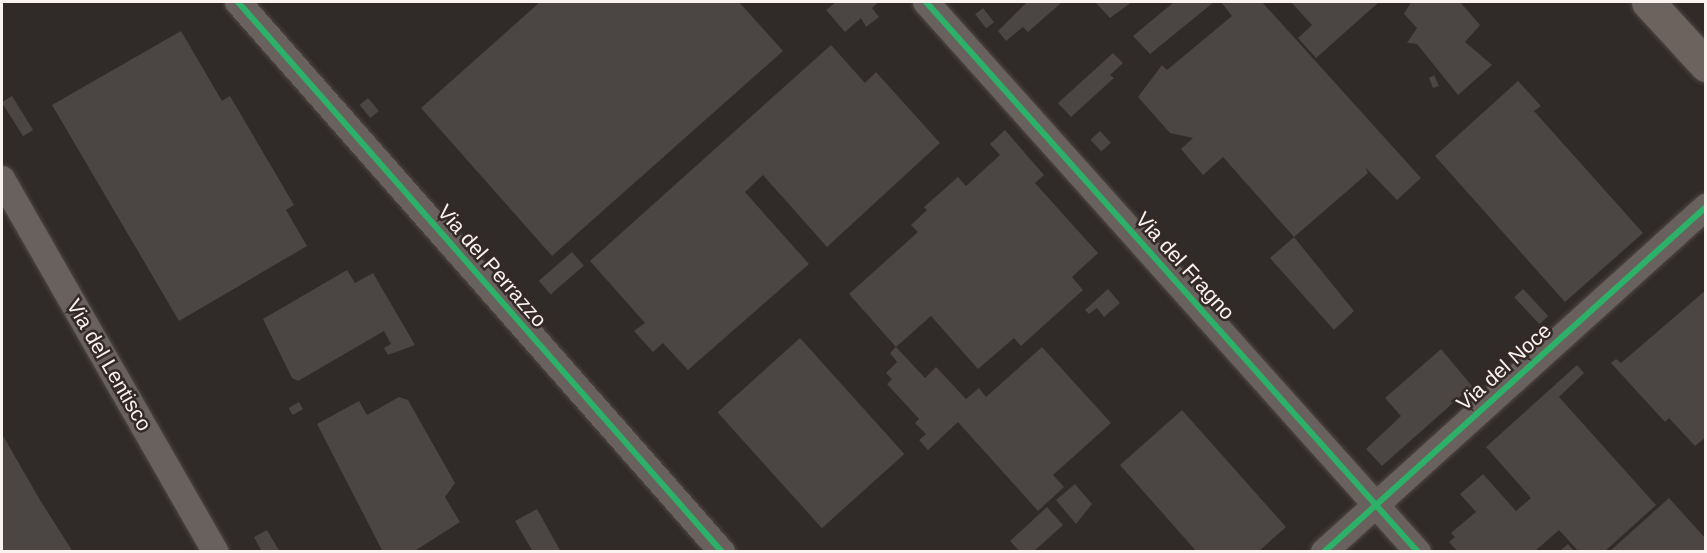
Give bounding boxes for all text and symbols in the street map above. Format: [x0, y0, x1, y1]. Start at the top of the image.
street label: Via del Perrazzo [432, 200, 552, 332]
street label: Via del Fragno [1130, 207, 1240, 325]
street label: Via del Lentisco [61, 295, 157, 435]
street label: Via del Noce [1451, 318, 1557, 416]

